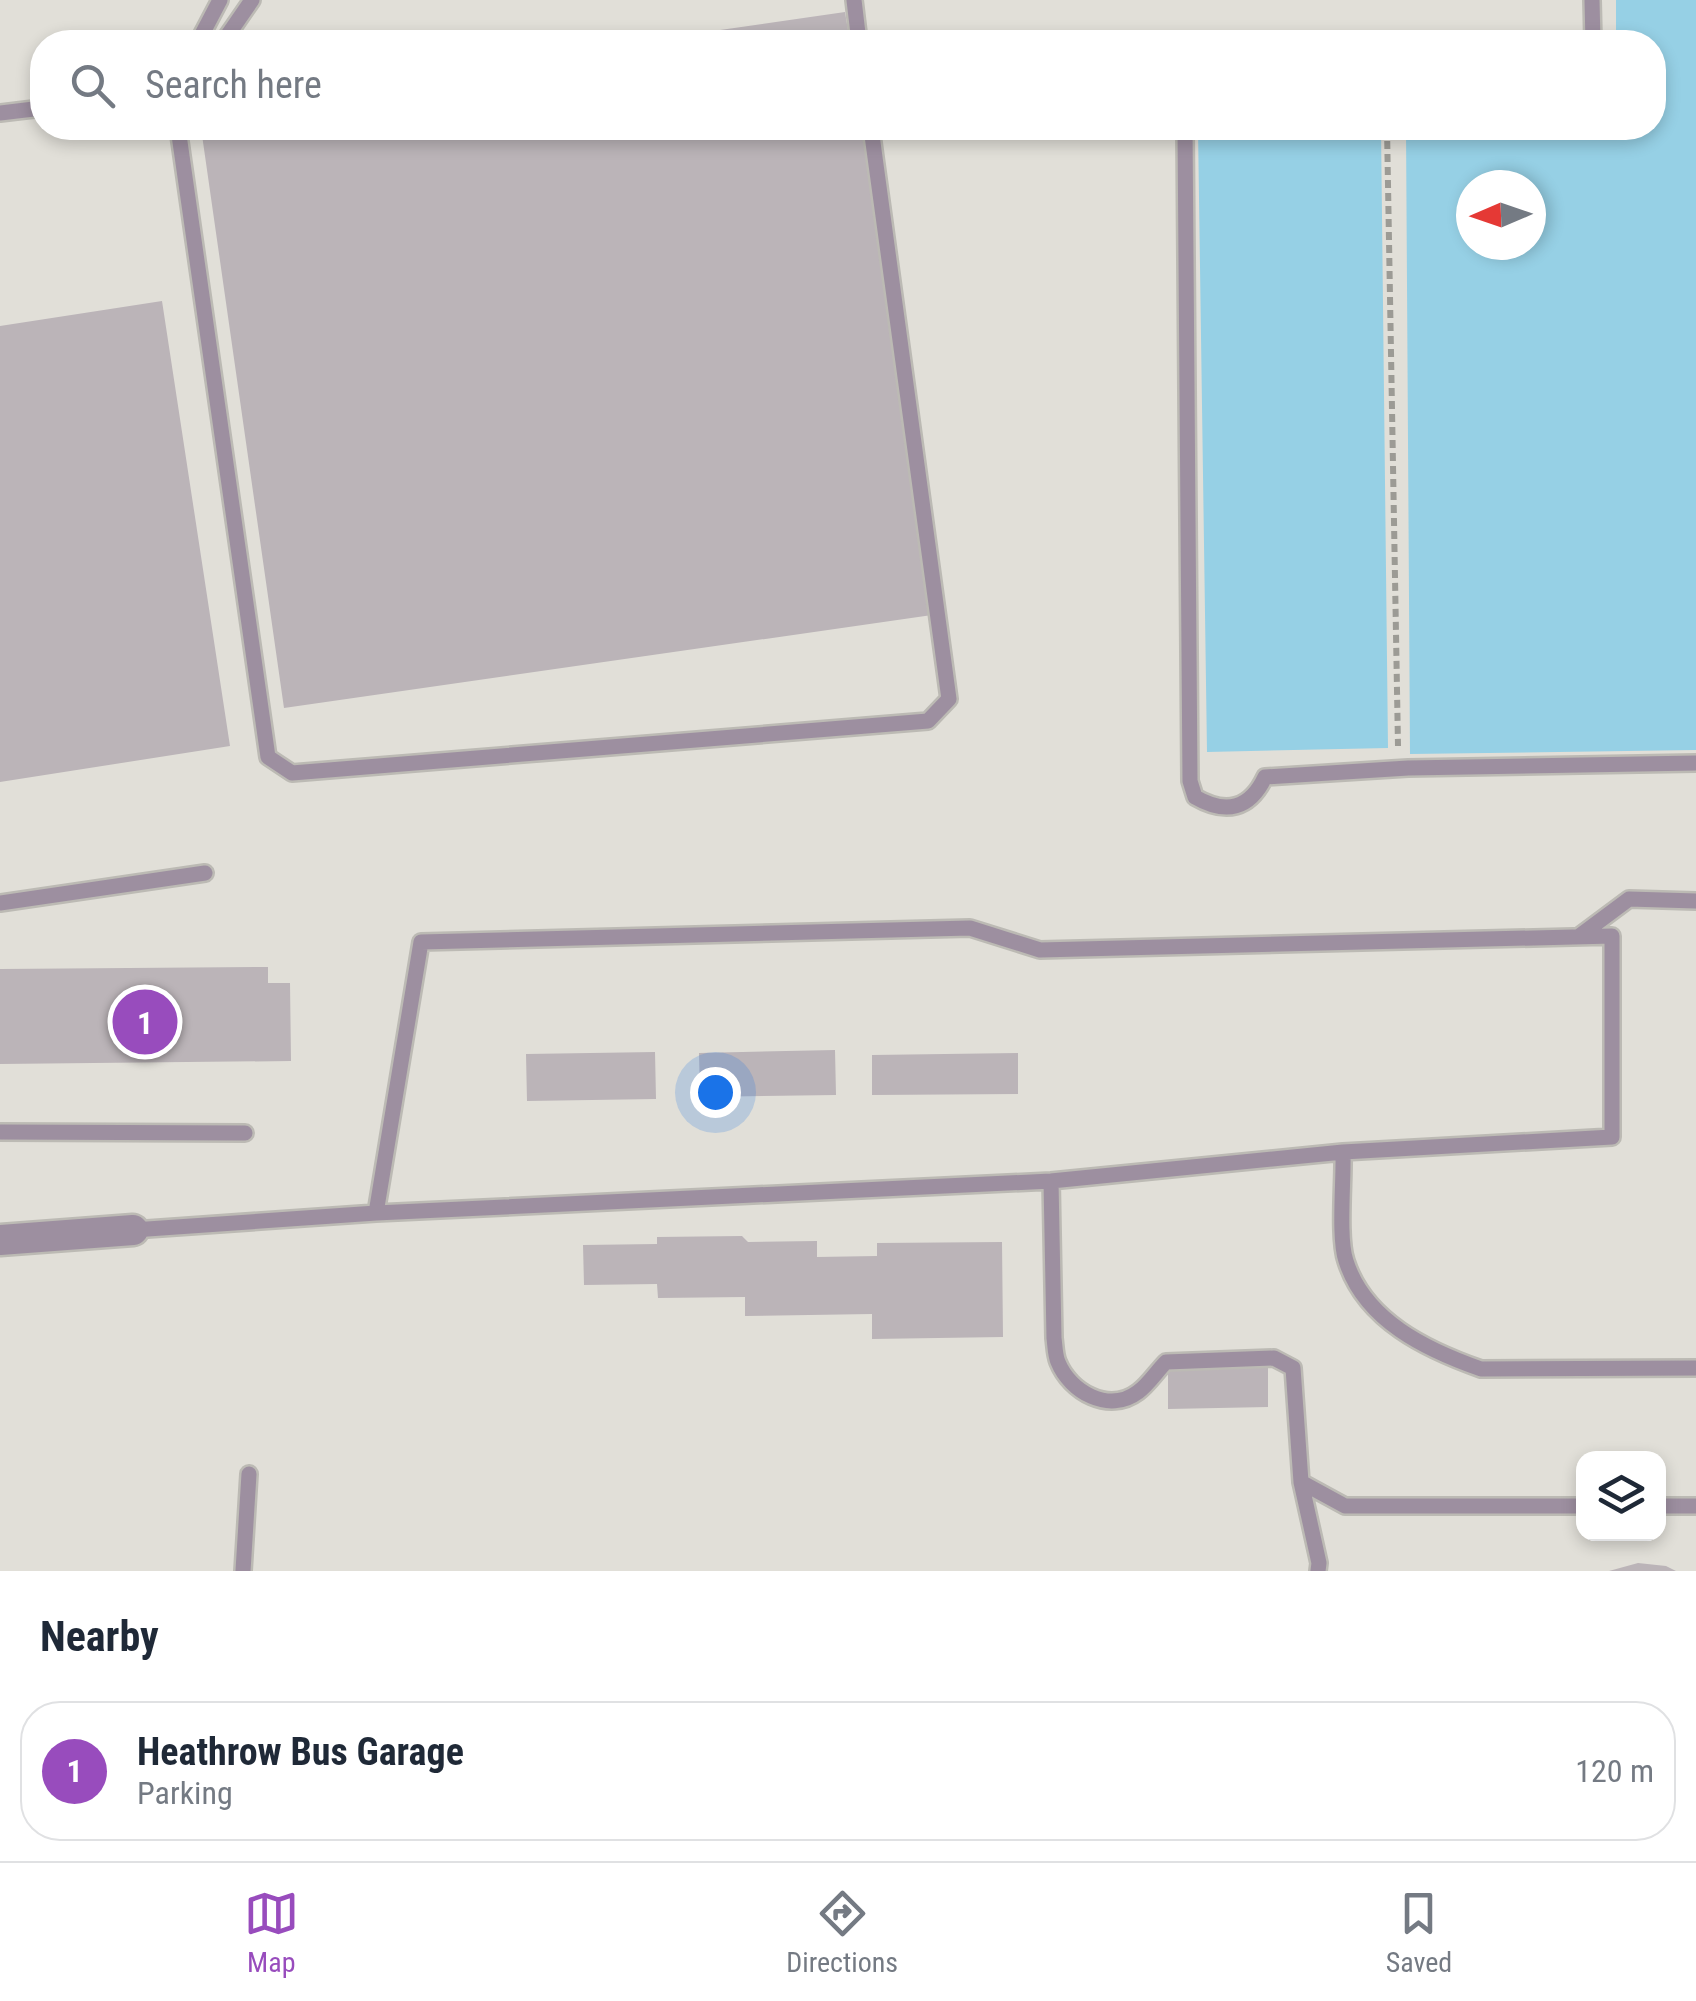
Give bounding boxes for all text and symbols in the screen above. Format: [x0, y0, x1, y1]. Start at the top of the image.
search box [30, 30, 1666, 140]
icon: search [65, 58, 120, 113]
text: Search here [145, 63, 322, 107]
north arrow [1456, 170, 1546, 260]
pin: 1 [112, 984, 178, 1060]
your location [690, 1067, 741, 1118]
map controls [1576, 1451, 1666, 1541]
button: layers [1576, 1451, 1666, 1541]
text: Nearby [40, 1612, 159, 1661]
text: Heathrow Bus Garage [137, 1730, 464, 1774]
text: 1 [66, 1752, 83, 1790]
text: 120 m [1575, 1752, 1654, 1790]
text: Parking [137, 1774, 233, 1812]
tab: Map [244, 1886, 299, 1979]
tab: Directions [786, 1886, 898, 1979]
tab: Saved [1386, 1886, 1452, 1979]

